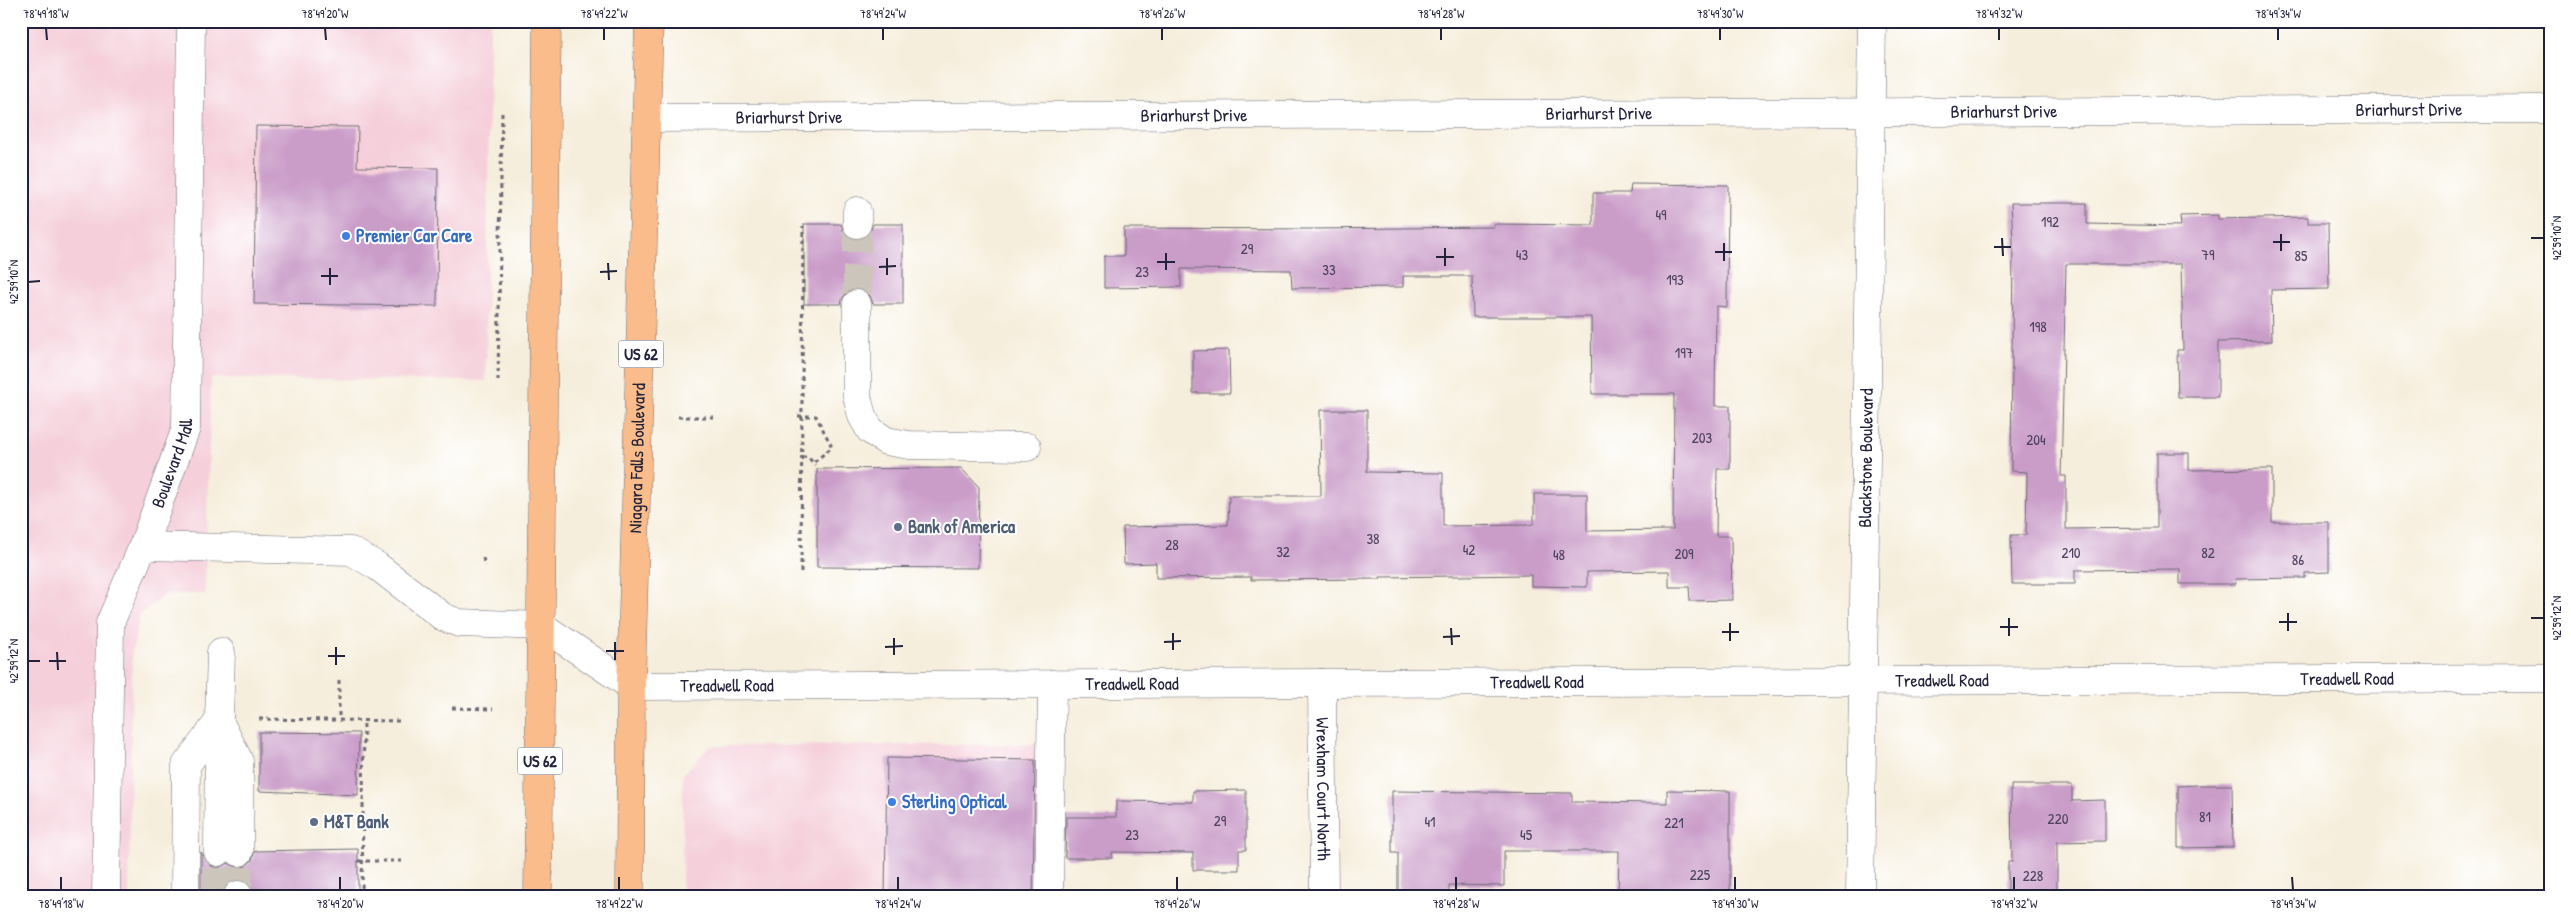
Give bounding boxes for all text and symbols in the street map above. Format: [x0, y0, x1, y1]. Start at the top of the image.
text: 78°49'18"W [23, 5, 69, 22]
text: 78°49'20"W [302, 5, 349, 22]
text: 78°49'22"W [580, 5, 628, 22]
text: 78°49'24"W [860, 5, 907, 22]
text: 78°49'26"W [1139, 5, 1186, 22]
text: 78°49'28"W [1418, 5, 1465, 22]
text: 78°49'30"W [1697, 5, 1744, 22]
text: 78°49'32"W [1976, 5, 2023, 22]
text: 78°49'34"W [2255, 5, 2301, 22]
street label: Briarhurst Drive [2355, 96, 2463, 122]
street label: Briarhurst Drive [1950, 98, 2058, 124]
street label: Briarhurst Drive [1545, 100, 1653, 126]
street label: Briarhurst Drive [1140, 102, 1248, 128]
street label: Briarhurst Drive [735, 104, 843, 130]
house number: 49 [1655, 204, 1667, 225]
house number: 192 [2041, 211, 2059, 232]
text: 42°59'10"N [2548, 216, 2565, 260]
place label: Premier Car Care [356, 223, 473, 248]
marker: Premier Car Care [340, 230, 352, 242]
house number: 29 [1241, 238, 1254, 259]
house number: 43 [1516, 244, 1528, 265]
house number: 79 [2202, 244, 2215, 265]
house number: 85 [2295, 245, 2308, 266]
house number: 33 [1322, 259, 1336, 280]
text: 42°59'10"N [5, 260, 22, 304]
house number: 23 [1135, 261, 1149, 282]
house number: 193 [1666, 269, 1684, 290]
house number: 198 [2029, 316, 2047, 337]
road number: US 62 [618, 340, 664, 368]
house number: 197 [1675, 342, 1693, 363]
street label: Niagara Falls Boulevard [622, 383, 651, 534]
street label: Blackstone Boulevard [1852, 388, 1879, 528]
street label: Boulevard Mall [145, 418, 198, 511]
house number: 203 [1692, 427, 1713, 448]
house number: 204 [2026, 429, 2046, 450]
place label: Bank of America [908, 514, 1016, 539]
marker: Bank of America [892, 521, 904, 533]
house number: 38 [1366, 528, 1380, 549]
house number: 28 [1165, 534, 1179, 555]
house number: 42 [1463, 539, 1475, 560]
house number: 32 [1276, 541, 1290, 562]
house number: 210 [2061, 542, 2081, 563]
house number: 82 [2201, 542, 2215, 563]
house number: 209 [1674, 543, 1694, 564]
house number: 48 [1553, 544, 1565, 565]
house number: 86 [2292, 549, 2304, 570]
text: 42°59'12"N [2548, 596, 2565, 640]
text: 42°59'12"N [5, 639, 22, 683]
street label: Treadwell Road [2300, 666, 2394, 691]
street label: Treadwell Road [1895, 667, 1989, 693]
street label: Treadwell Road [1490, 669, 1584, 694]
street label: Treadwell Road [1085, 671, 1179, 696]
street label: Treadwell Road [680, 672, 774, 698]
street label: Wrexham Court North [1310, 717, 1337, 861]
road number: US 62 [518, 748, 562, 774]
place label: Sterling Optical [902, 789, 1008, 815]
marker: Sterling Optical [886, 796, 898, 808]
house number: 81 [2199, 806, 2211, 827]
house number: 220 [2048, 808, 2069, 829]
place label: M&T Bank [324, 809, 389, 834]
house number: 29 [1214, 810, 1227, 831]
house number: 41 [1424, 811, 1436, 832]
house number: 221 [1664, 812, 1684, 833]
marker: M&T Bank [308, 816, 320, 828]
house number: 23 [1125, 824, 1139, 845]
house number: 45 [1520, 824, 1533, 845]
house number: 225 [1690, 864, 1711, 885]
house number: 228 [2023, 865, 2043, 886]
text: 78°49'18"W [38, 895, 84, 912]
text: 78°49'20"W [317, 895, 364, 912]
text: 78°49'22"W [595, 895, 643, 912]
text: 78°49'24"W [875, 895, 922, 912]
text: 78°49'26"W [1154, 895, 1201, 912]
text: 78°49'28"W [1433, 895, 1480, 912]
text: 78°49'30"W [1712, 895, 1759, 912]
text: 78°49'32"W [1991, 895, 2038, 912]
text: 78°49'34"W [2270, 895, 2316, 912]

